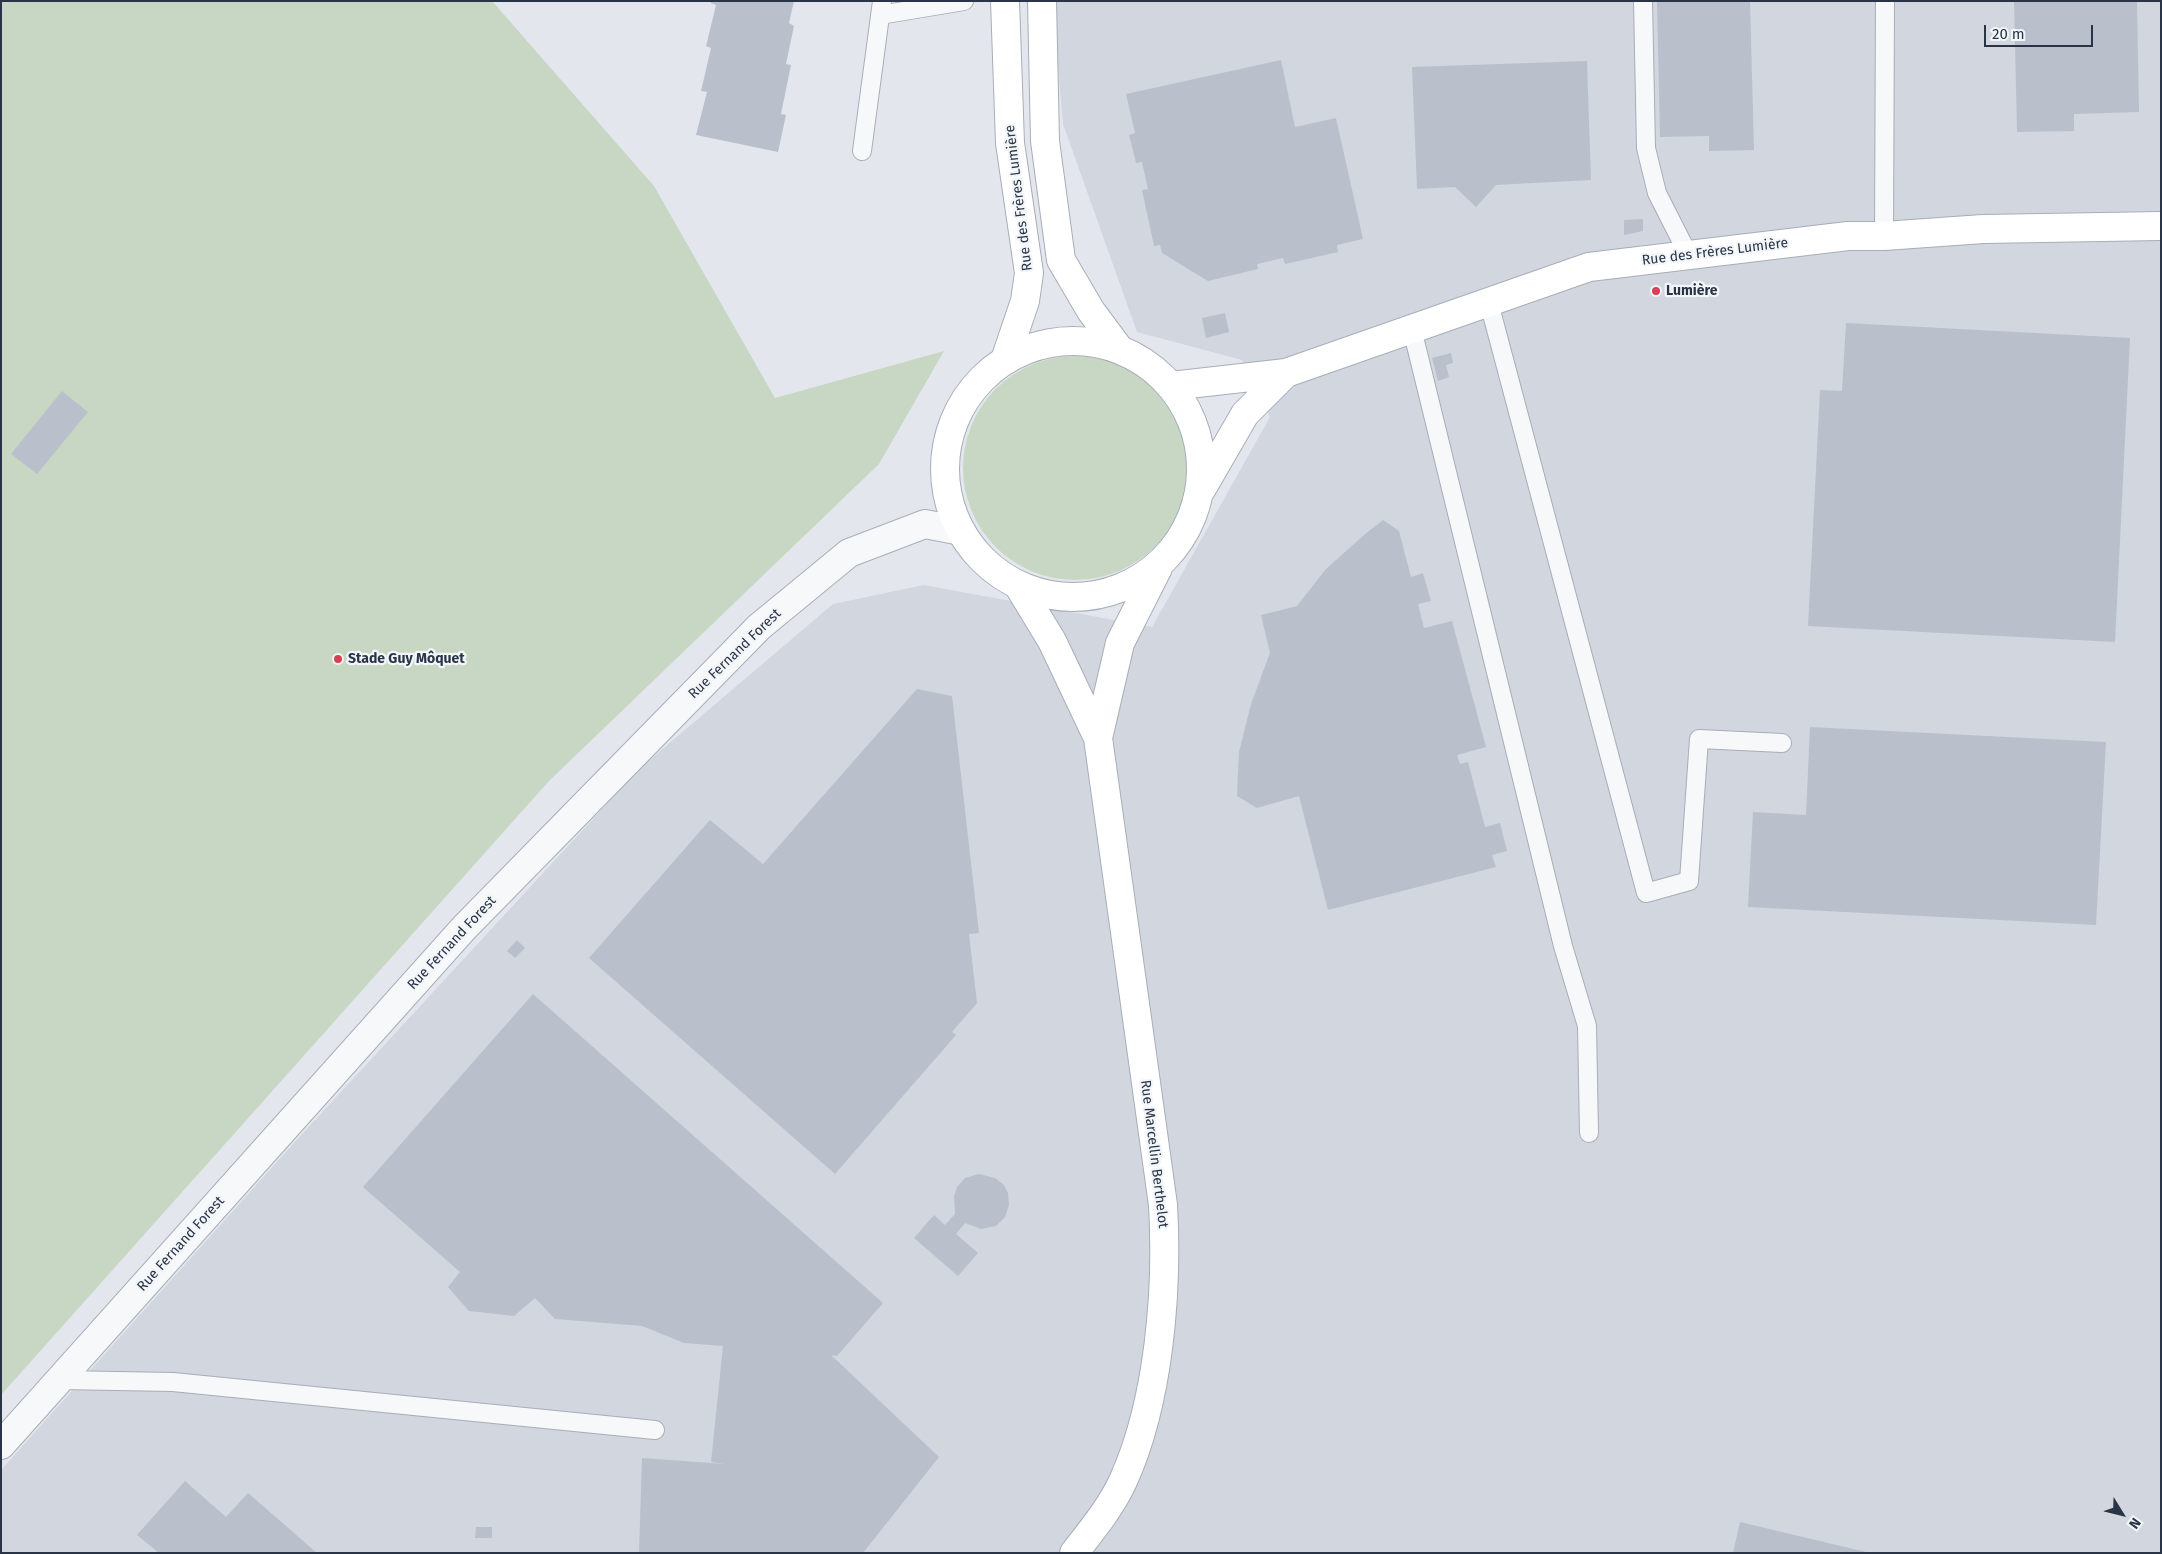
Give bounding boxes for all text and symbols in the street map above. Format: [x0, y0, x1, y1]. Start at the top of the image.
scale bar [1987, 15, 2096, 47]
text: 20 m [1992, 25, 2025, 43]
street label: Rue des Frères Lumière [1002, 124, 1036, 272]
street label: Rue des Frères Lumière [1641, 235, 1789, 269]
place label: Lumière [1666, 283, 1717, 299]
marker: Lumière [1650, 285, 1662, 297]
street label: Rue Fernand Forest [685, 605, 785, 703]
place label: Stade Guy Môquet [348, 651, 465, 667]
marker: Stade Guy Môquet [332, 653, 344, 665]
street label: Rue Fernand Forest [404, 893, 500, 993]
street label: Rue Marcellin Berthelot [1137, 1079, 1171, 1229]
street label: Rue Fernand Forest [134, 1193, 228, 1295]
north arrow [2097, 1489, 2147, 1539]
text: N [2125, 1514, 2144, 1532]

